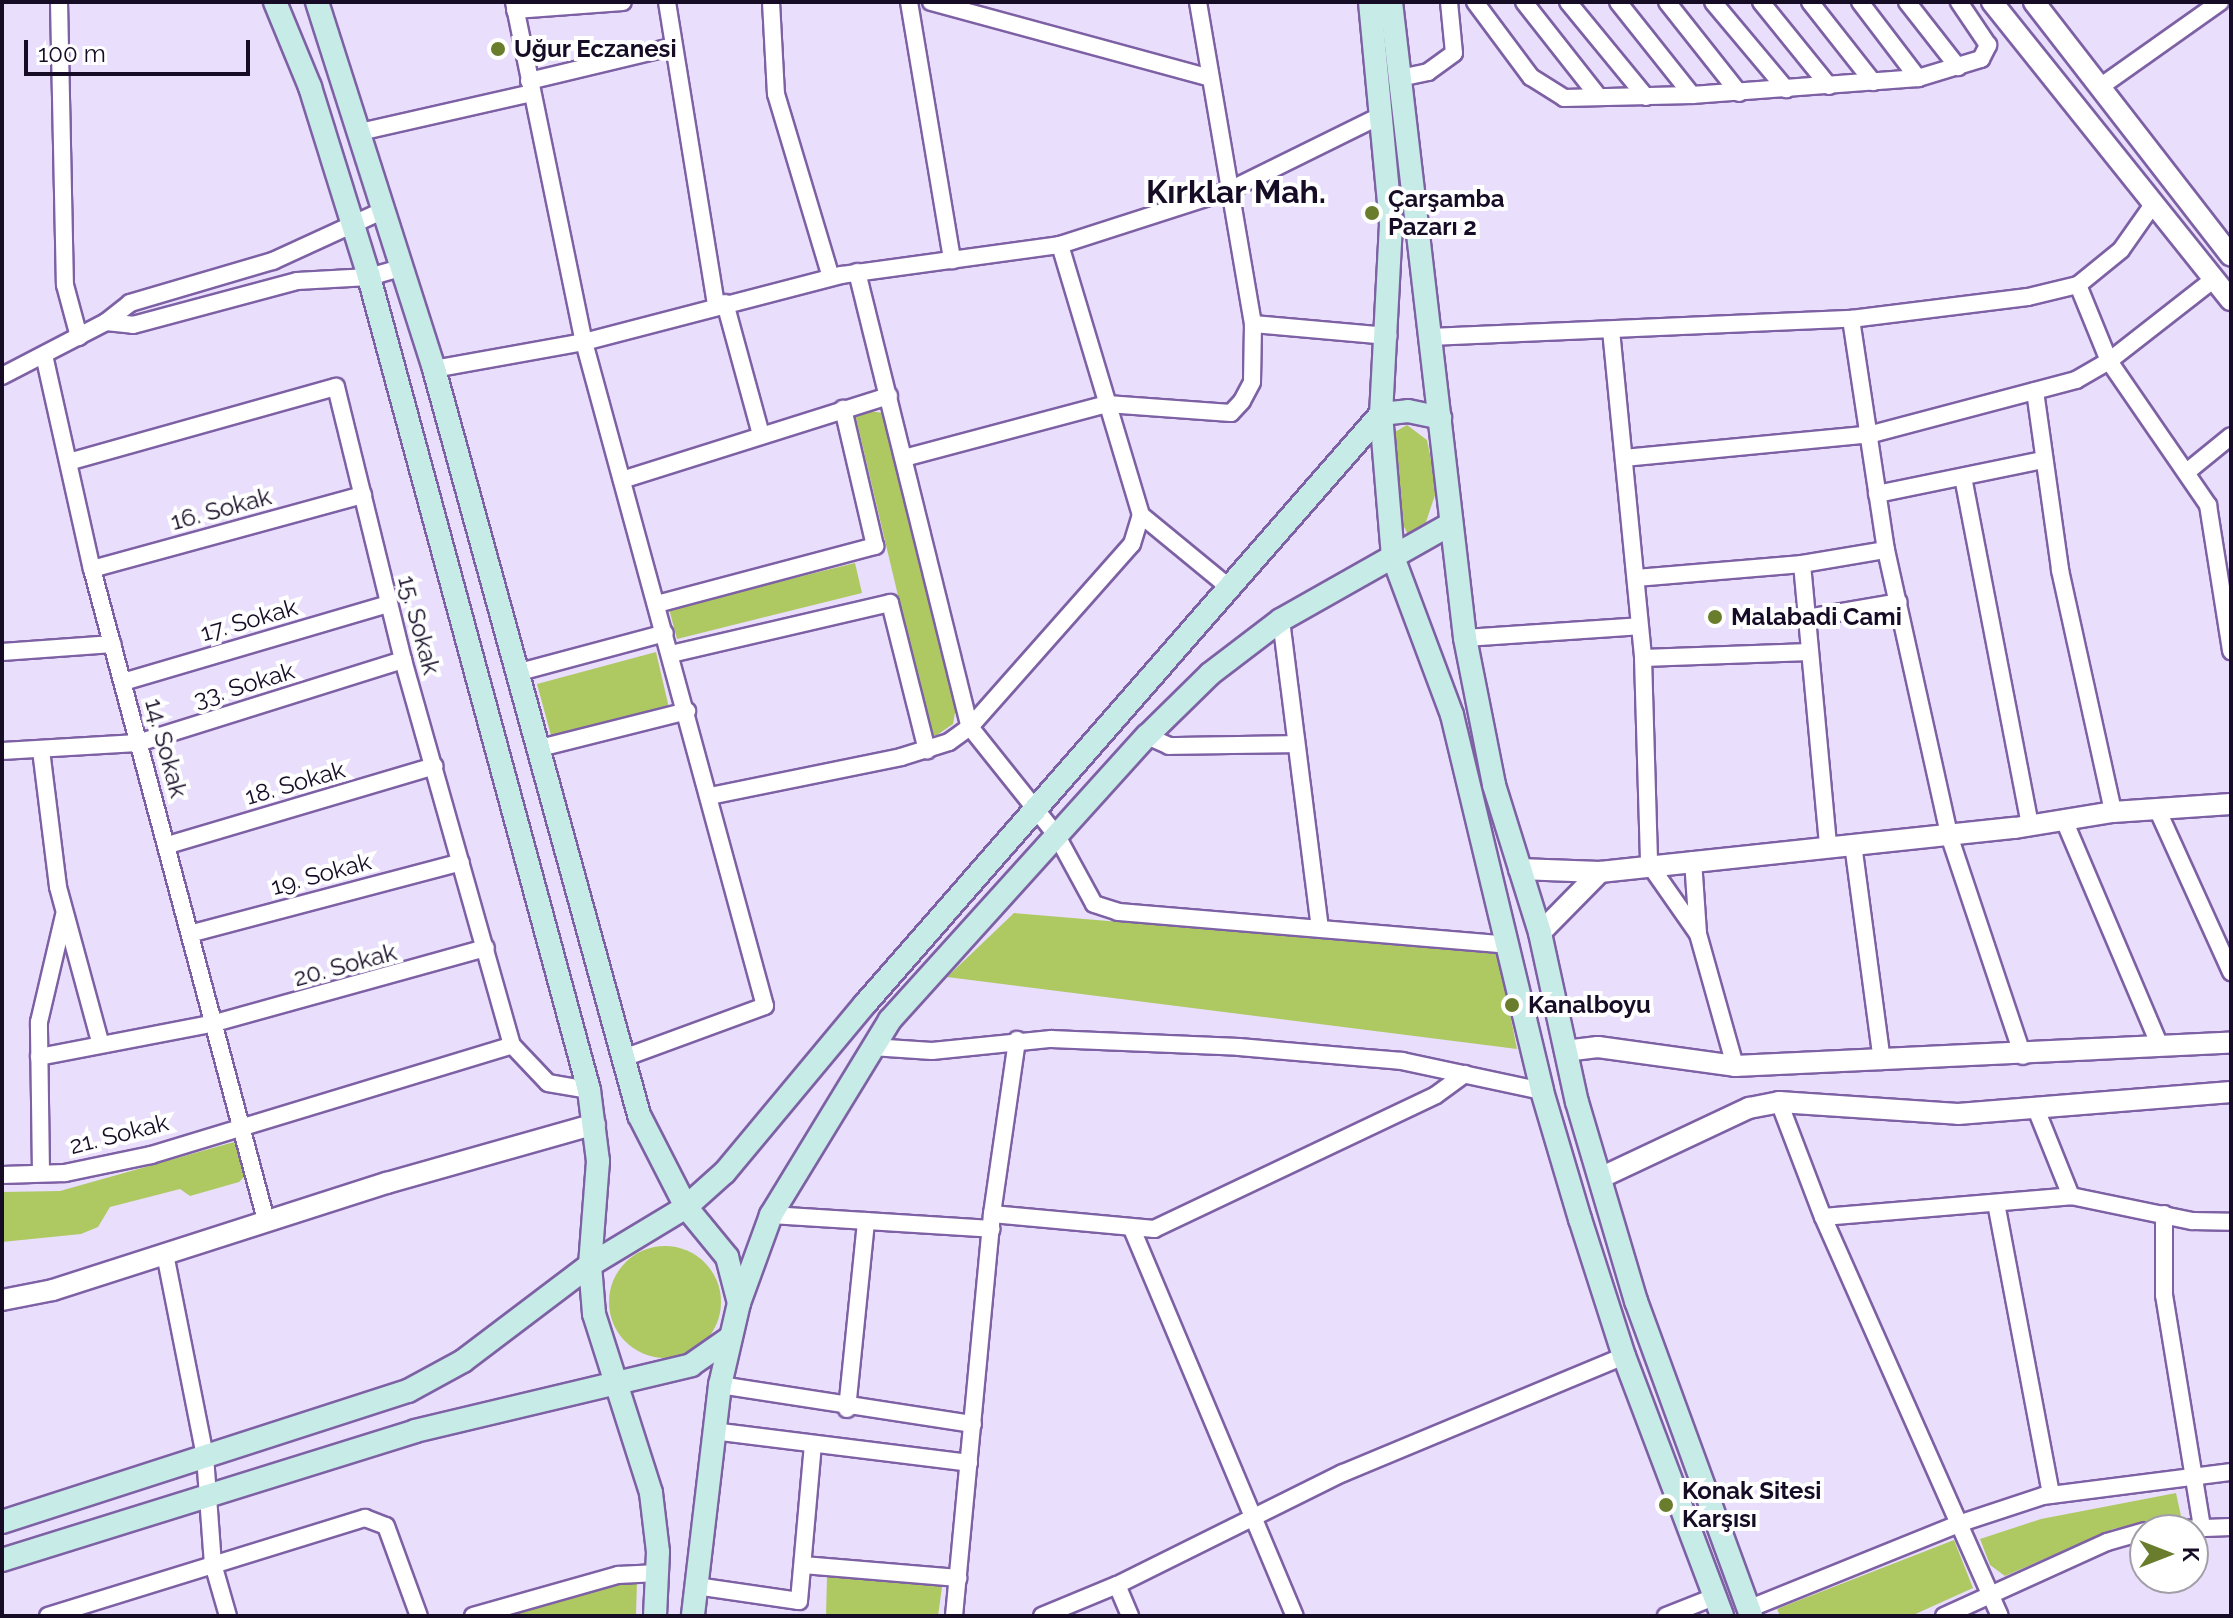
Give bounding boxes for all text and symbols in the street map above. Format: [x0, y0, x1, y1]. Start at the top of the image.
scale bar [28, 24, 254, 74]
place label: Uğur Eczanesi [514, 35, 677, 63]
text: 100 m [38, 39, 106, 68]
marker: Uğur Eczanesi [489, 40, 507, 58]
district label: Kırklar Mah. [1146, 173, 1326, 211]
place label: Çarşamba Pazarı 2 [1388, 185, 1504, 241]
marker: Çarşamba Pazarı 2 [1363, 204, 1381, 222]
street label: 16. Sokak [168, 482, 274, 536]
street label: 15. Sokak [392, 572, 446, 678]
street label: 17. Sokak [197, 592, 301, 648]
place label: Malabadi Cami [1731, 603, 1902, 631]
marker: Malabadi Cami [1706, 608, 1724, 626]
street label: 33. Sokak [190, 656, 298, 714]
street label: 14. Sokak [139, 695, 193, 801]
street label: 18. Sokak [242, 755, 348, 811]
street label: 19. Sokak [268, 847, 374, 901]
street label: 20. Sokak [290, 937, 400, 993]
place label: Kanalboyu [1528, 991, 1651, 1019]
marker: Kanalboyu [1503, 996, 1521, 1014]
street label: 21. Sokak [67, 1108, 171, 1160]
place label: Konak Sitesi Karşısı [1682, 1477, 1821, 1533]
marker: Konak Sitesi Karşısı [1657, 1496, 1675, 1514]
north arrow [2129, 1514, 2209, 1594]
text: K [2178, 1547, 2204, 1561]

